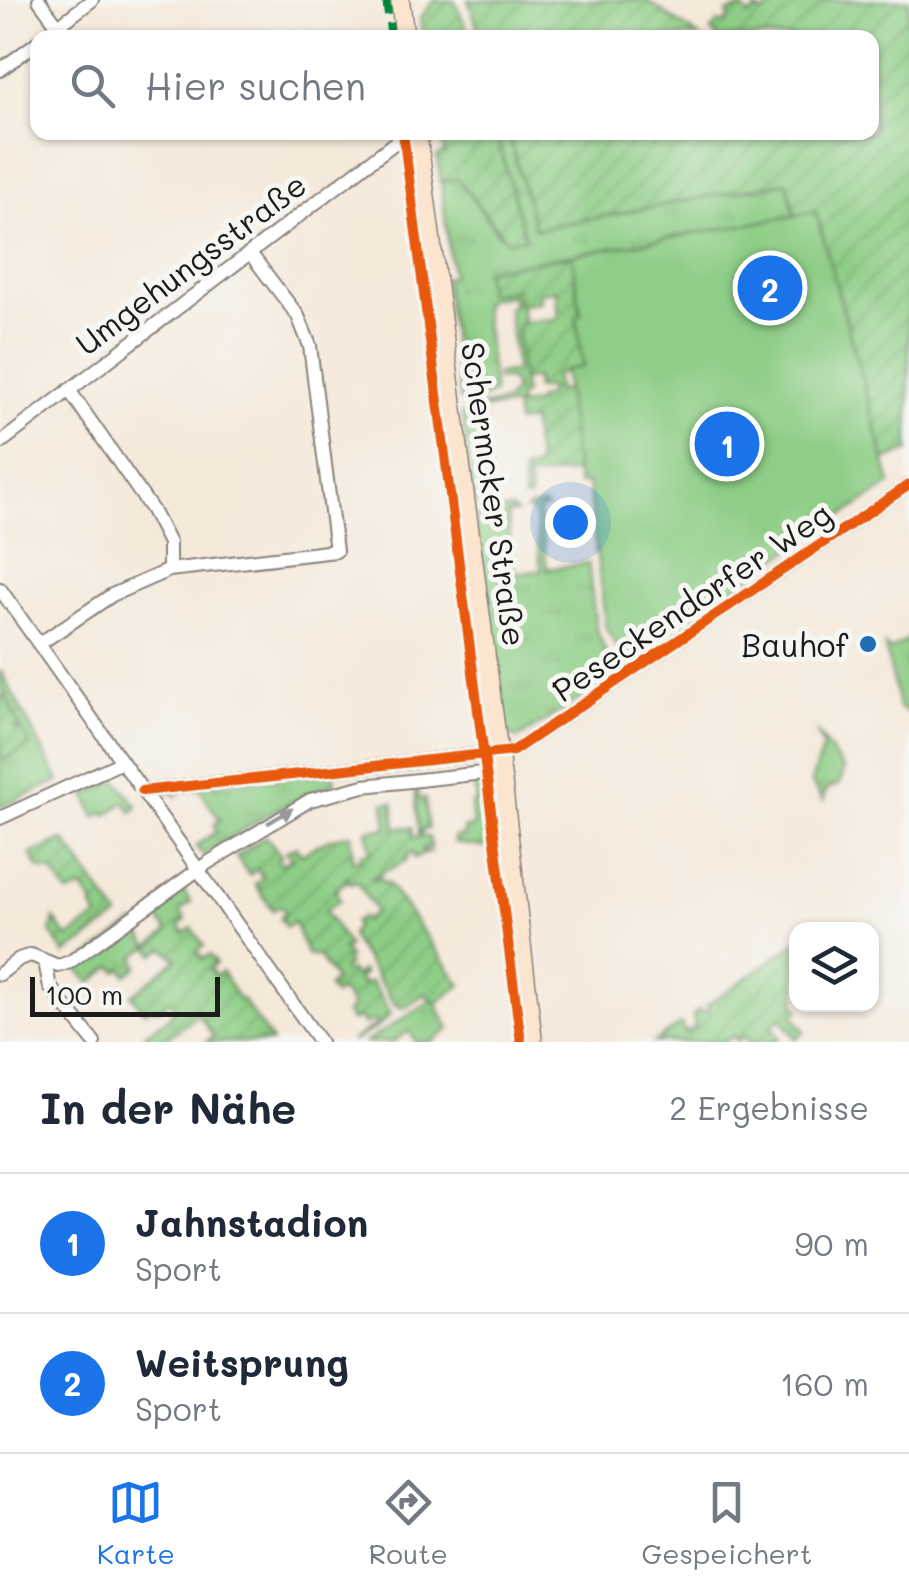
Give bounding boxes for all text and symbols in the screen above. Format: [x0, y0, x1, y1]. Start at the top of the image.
search box [30, 30, 879, 140]
icon: search [65, 58, 120, 113]
text: Hier suchen [145, 60, 366, 110]
street label: Umgehungsstraße [66, 162, 314, 364]
pin: 2 [738, 250, 802, 326]
street label: Schermcker Straße [453, 339, 537, 649]
pin: 1 [694, 406, 760, 482]
street label: Peseckendorfer Weg [543, 492, 839, 710]
your location [545, 497, 596, 548]
place label: Bauhof [741, 623, 849, 665]
marker: Bauhof [857, 633, 879, 655]
one-way arrow [266, 808, 294, 825]
map controls [789, 922, 879, 1012]
button: layers [789, 922, 879, 1012]
scale bar [30, 972, 220, 1016]
text: 100 m [45, 976, 123, 1012]
text: In der Nähe [40, 1080, 296, 1135]
text: 2 Ergebnisse [669, 1086, 869, 1128]
text: Jahnstadion [135, 1197, 368, 1247]
text: 1 [65, 1222, 80, 1264]
text: 90 m [795, 1222, 869, 1264]
text: Sport [135, 1247, 222, 1289]
text: Weitsprung [135, 1337, 349, 1387]
text: 2 [64, 1362, 81, 1404]
text: 160 m [780, 1362, 869, 1404]
text: Sport [135, 1387, 222, 1429]
tab: Karte [97, 1475, 175, 1571]
tab: Route [368, 1475, 448, 1571]
tab: Gespeichert [641, 1475, 812, 1571]

